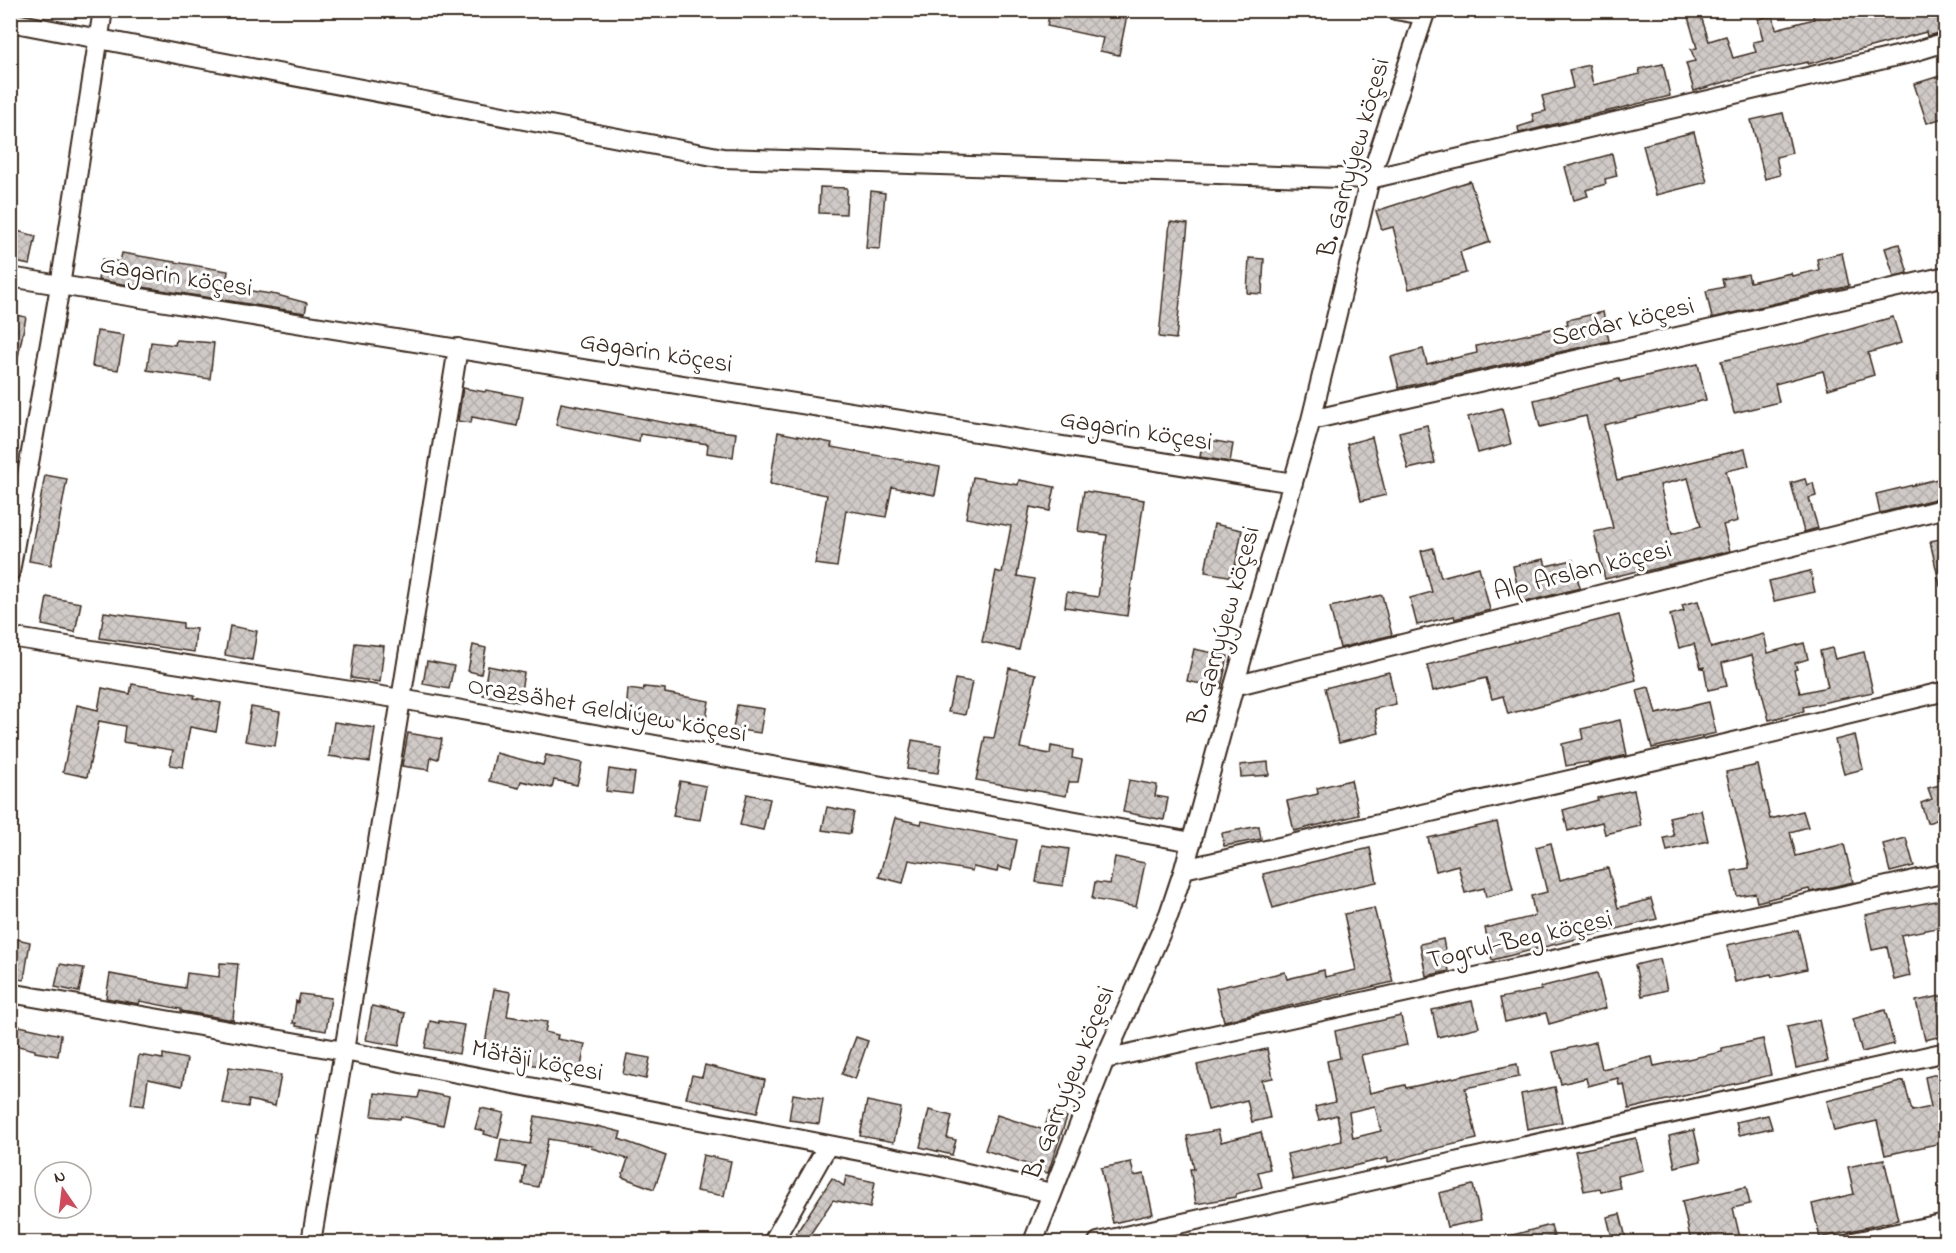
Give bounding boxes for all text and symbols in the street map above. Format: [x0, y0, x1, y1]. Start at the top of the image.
street label: B. Garryýew köçesi [1308, 54, 1402, 263]
street label: Gagarin köçesi [97, 247, 255, 309]
street label: Serdar köçesi [1548, 288, 1698, 358]
street label: Gagarin köçesi [577, 323, 735, 385]
street label: Gagarin köçesi [1057, 401, 1215, 463]
street label: B. Garryýew köçesi [1178, 522, 1272, 731]
street label: Alp Arslan köçesi [1490, 532, 1676, 612]
street label: Orazsähet Geldiýew köçesi [464, 668, 750, 754]
street label: Togrul-Beg köçesi [1423, 901, 1617, 981]
street label: B. Garryýew köçesi [1013, 980, 1126, 1187]
street label: Mätäji köçesi [468, 1031, 606, 1093]
north arrow [33, 1160, 93, 1220]
text: N [52, 1164, 68, 1190]

